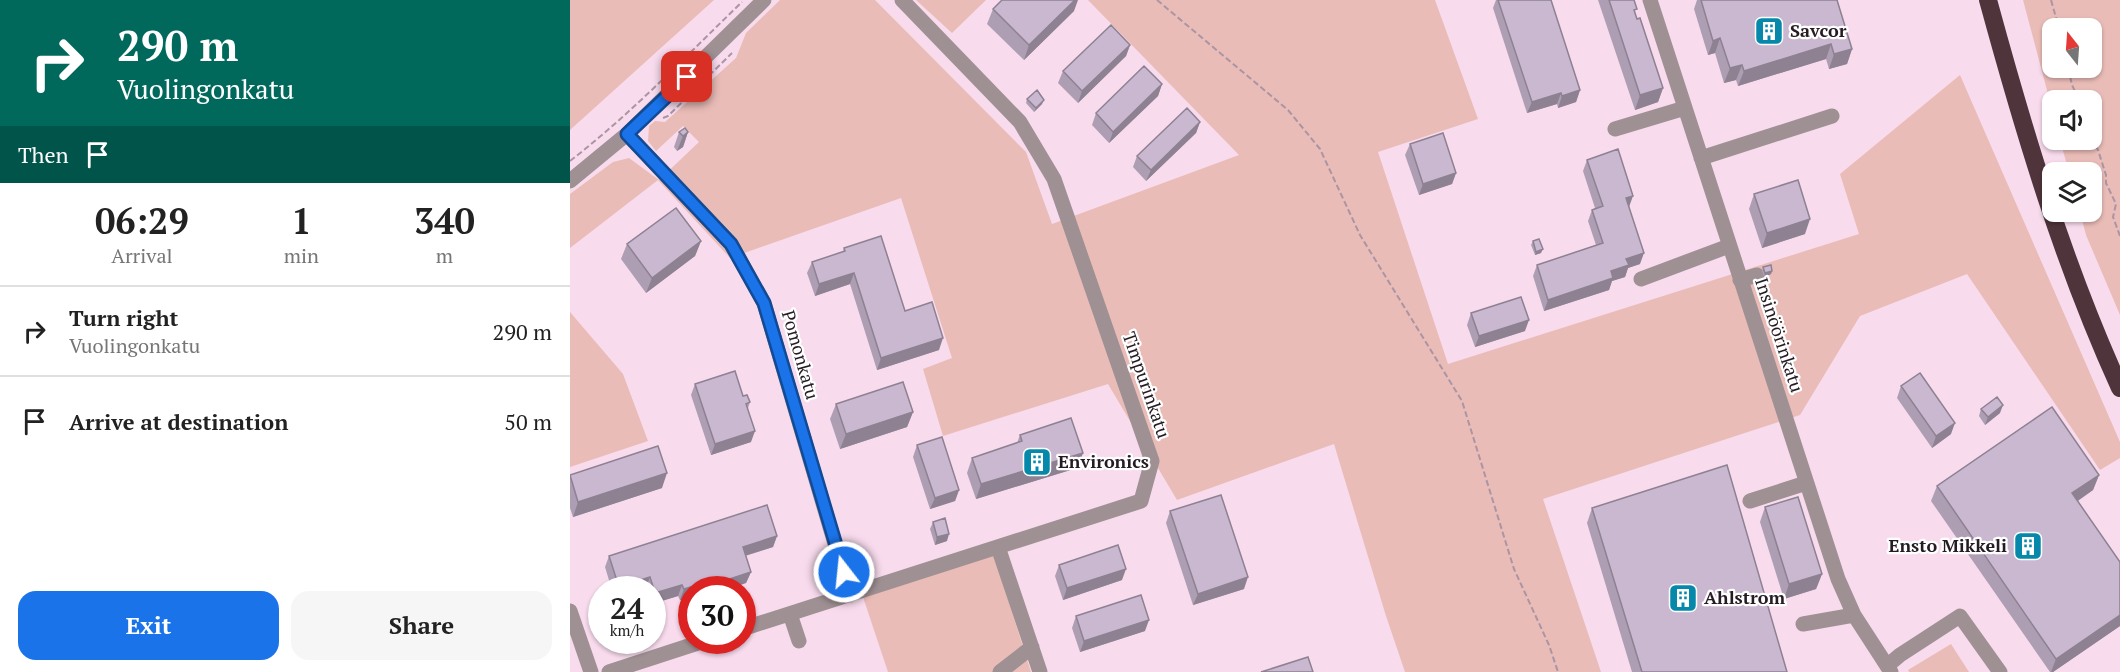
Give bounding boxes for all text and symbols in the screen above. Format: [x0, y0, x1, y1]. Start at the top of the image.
building icon: Savcor [1753, 15, 1785, 47]
text: 290 m [117, 17, 238, 73]
place label: Savcor [1790, 18, 1847, 42]
north arrow [2042, 18, 2102, 78]
map controls [2042, 18, 2102, 222]
icon: right [18, 24, 96, 102]
pin [661, 51, 712, 102]
icon: arrive [670, 60, 703, 93]
text: Vuolingonkatu [117, 71, 294, 107]
button: sound [2042, 90, 2102, 150]
icon: arrive [81, 138, 114, 171]
text: Then [18, 140, 69, 169]
button: layers [2042, 162, 2102, 222]
text: 06:29 [95, 197, 189, 244]
text: 1 [291, 197, 312, 244]
text: 340 [414, 197, 475, 244]
text: Arrival [111, 242, 173, 269]
text: min [284, 242, 319, 269]
text: m [436, 242, 453, 269]
street label: Insinöörinkatu [1750, 274, 1810, 395]
text: Turn right [69, 303, 178, 332]
street label: Pomonkatu [777, 307, 825, 402]
icon: right [18, 315, 51, 348]
text: 290 m [492, 317, 552, 346]
street label: Timpurinkatu [1118, 328, 1176, 441]
text: Vuolingonkatu [69, 332, 200, 359]
icon: arrive [18, 405, 51, 438]
text: Arrive at destination [69, 407, 288, 436]
text: 50 m [504, 407, 552, 436]
building icon: Environics [1021, 446, 1053, 478]
place label: Environics [1058, 449, 1149, 473]
building icon: Ensto Mikkeli [2012, 530, 2044, 562]
place label: Ensto Mikkeli [1889, 533, 2007, 557]
position arrow [812, 540, 876, 604]
speed limit sign: 30 [678, 576, 756, 654]
building icon: Ahlstrom [1667, 582, 1699, 614]
place label: Ahlstrom [1704, 585, 1785, 609]
text: 24 [610, 588, 644, 628]
button: Exit [18, 591, 279, 660]
button: Share [291, 591, 552, 660]
text: km/h [610, 620, 644, 640]

